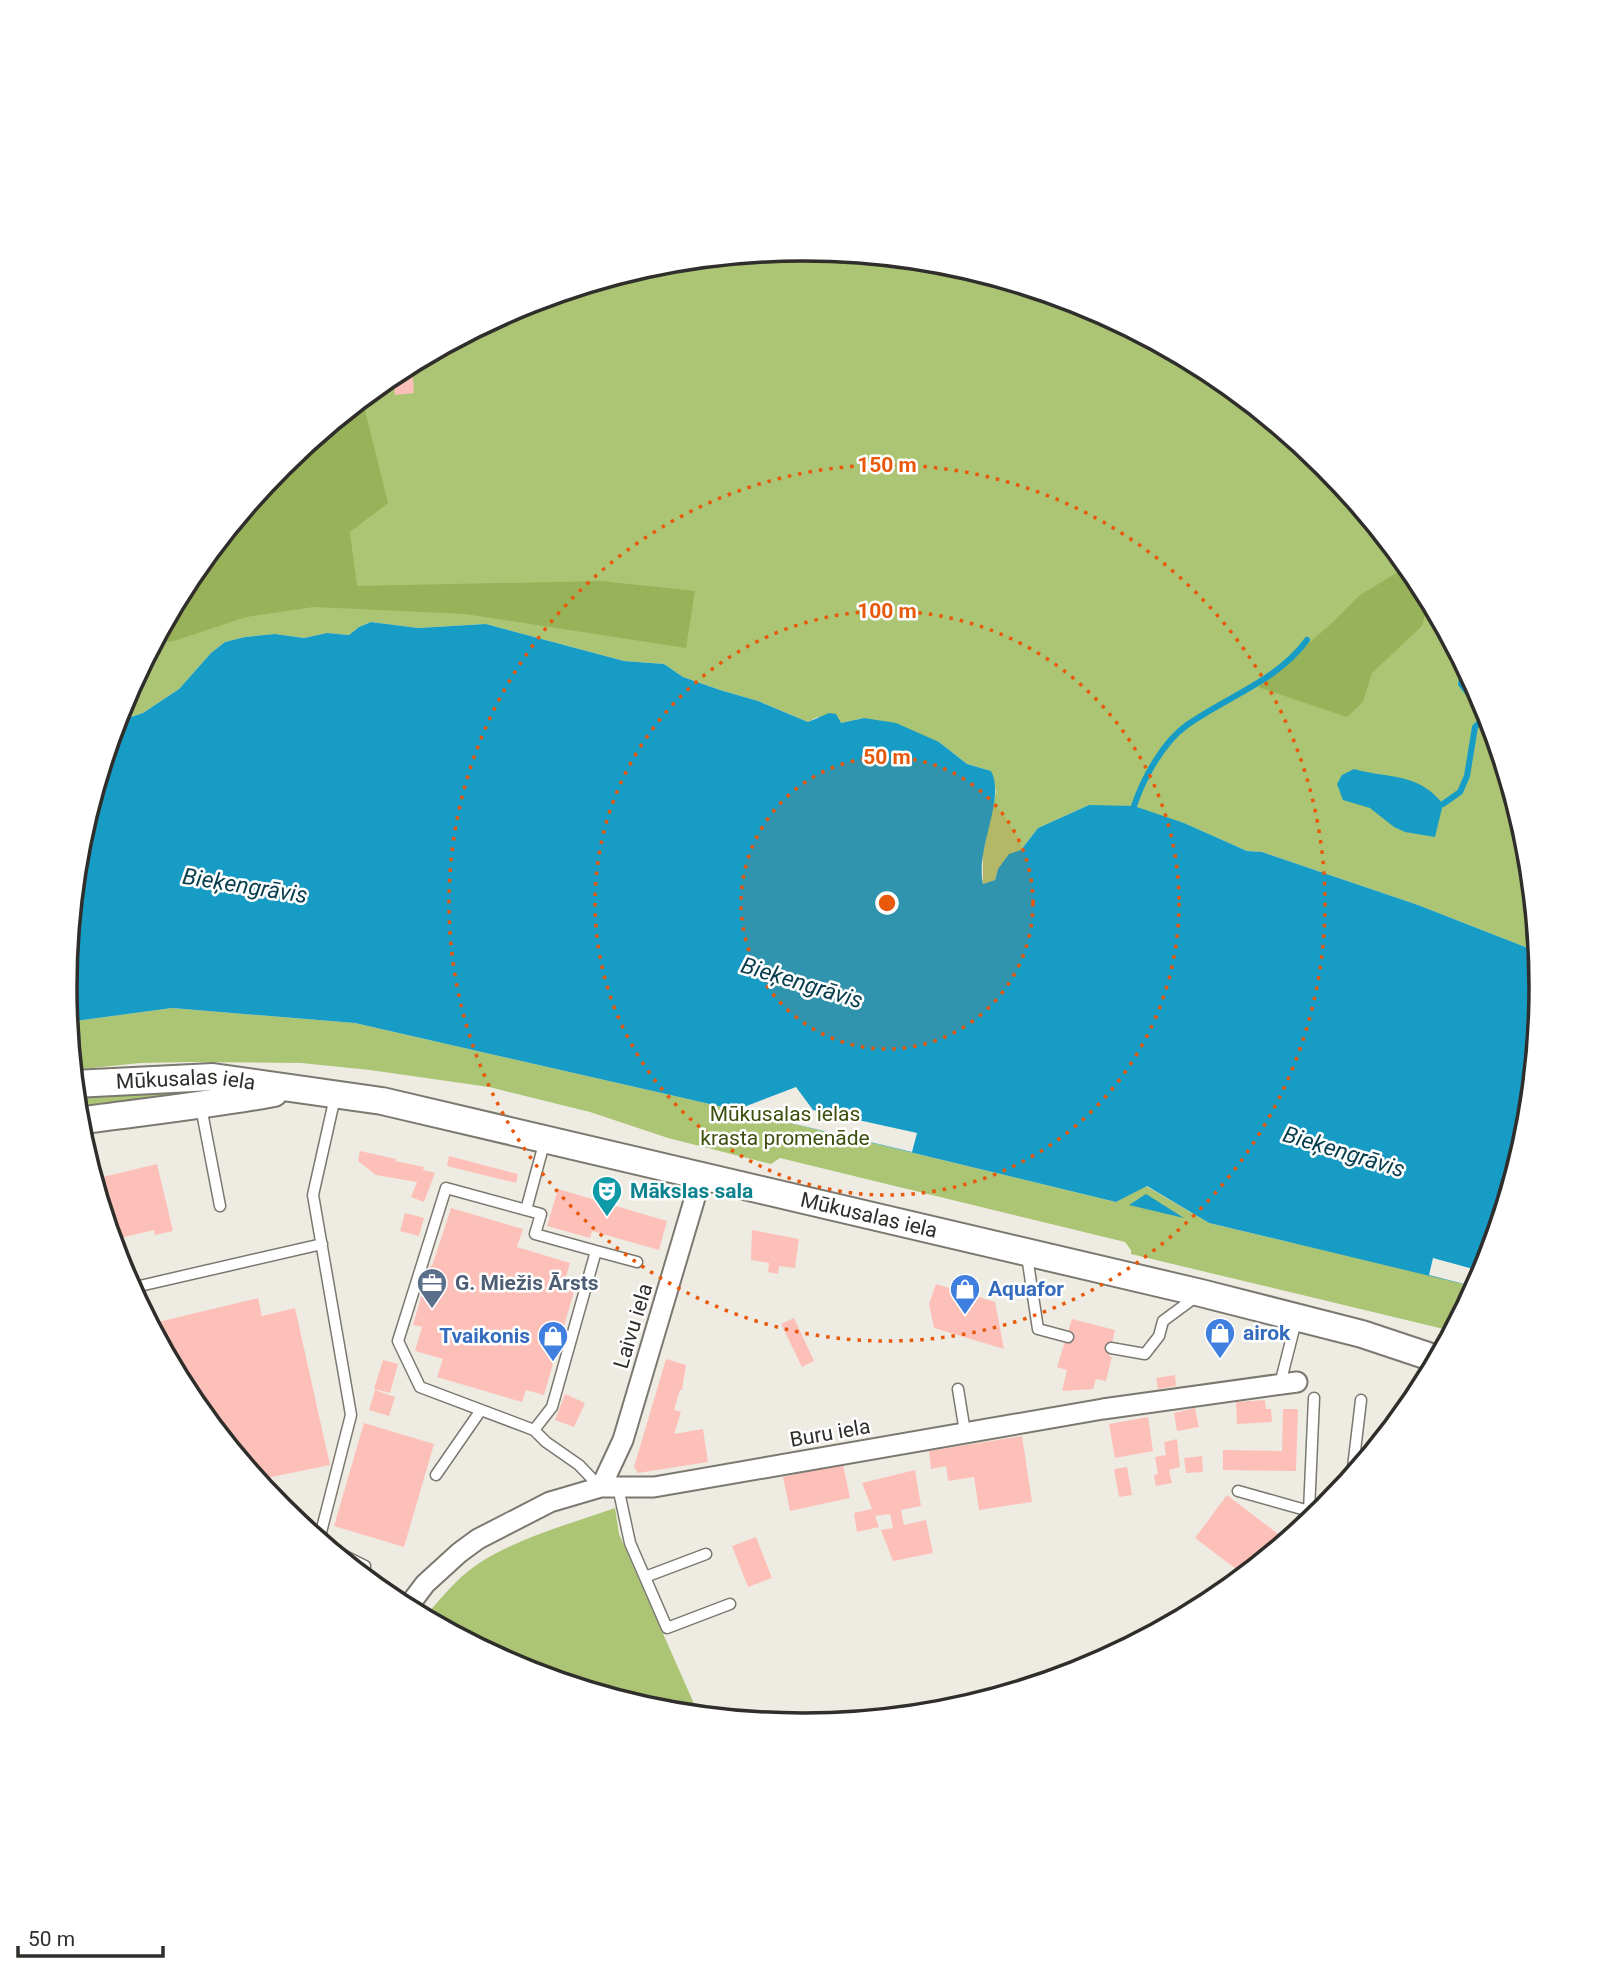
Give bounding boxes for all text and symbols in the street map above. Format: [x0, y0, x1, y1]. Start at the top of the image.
text: 150 m [857, 453, 917, 477]
text: 100 m [857, 599, 917, 623]
text: 50 m [863, 745, 911, 769]
water label: Bieķengrāvis [181, 863, 309, 909]
centre of rings [875, 891, 899, 915]
water label: Bieķengrāvis [738, 952, 866, 1014]
street label: Mūkusalas iela [115, 1065, 257, 1095]
park label: Mūkusalas ielas krasta promenāde [700, 1102, 870, 1150]
water label: Bieķengrāvis [1280, 1121, 1408, 1183]
theatre icon: Mākslas sala [590, 1174, 624, 1218]
place label: Mākslas sala [630, 1179, 753, 1203]
street label: Mūkusalas iela [798, 1188, 940, 1243]
office icon: G. Miežis Ārsts [415, 1266, 449, 1310]
place label: G. Miežis Ārsts [455, 1271, 599, 1295]
shop icon: Aquafor [948, 1272, 982, 1316]
place label: Aquafor [988, 1277, 1064, 1301]
street label: Laivu iela [609, 1281, 657, 1371]
shop icon: airok [1203, 1316, 1237, 1360]
shop icon: Tvaikonis [536, 1319, 570, 1363]
place label: airok [1243, 1321, 1291, 1345]
place label: Tvaikonis [439, 1324, 530, 1348]
street label: Buru iela [788, 1414, 872, 1452]
scale bar [18, 1914, 163, 1958]
text: 50 m [28, 1927, 75, 1951]

